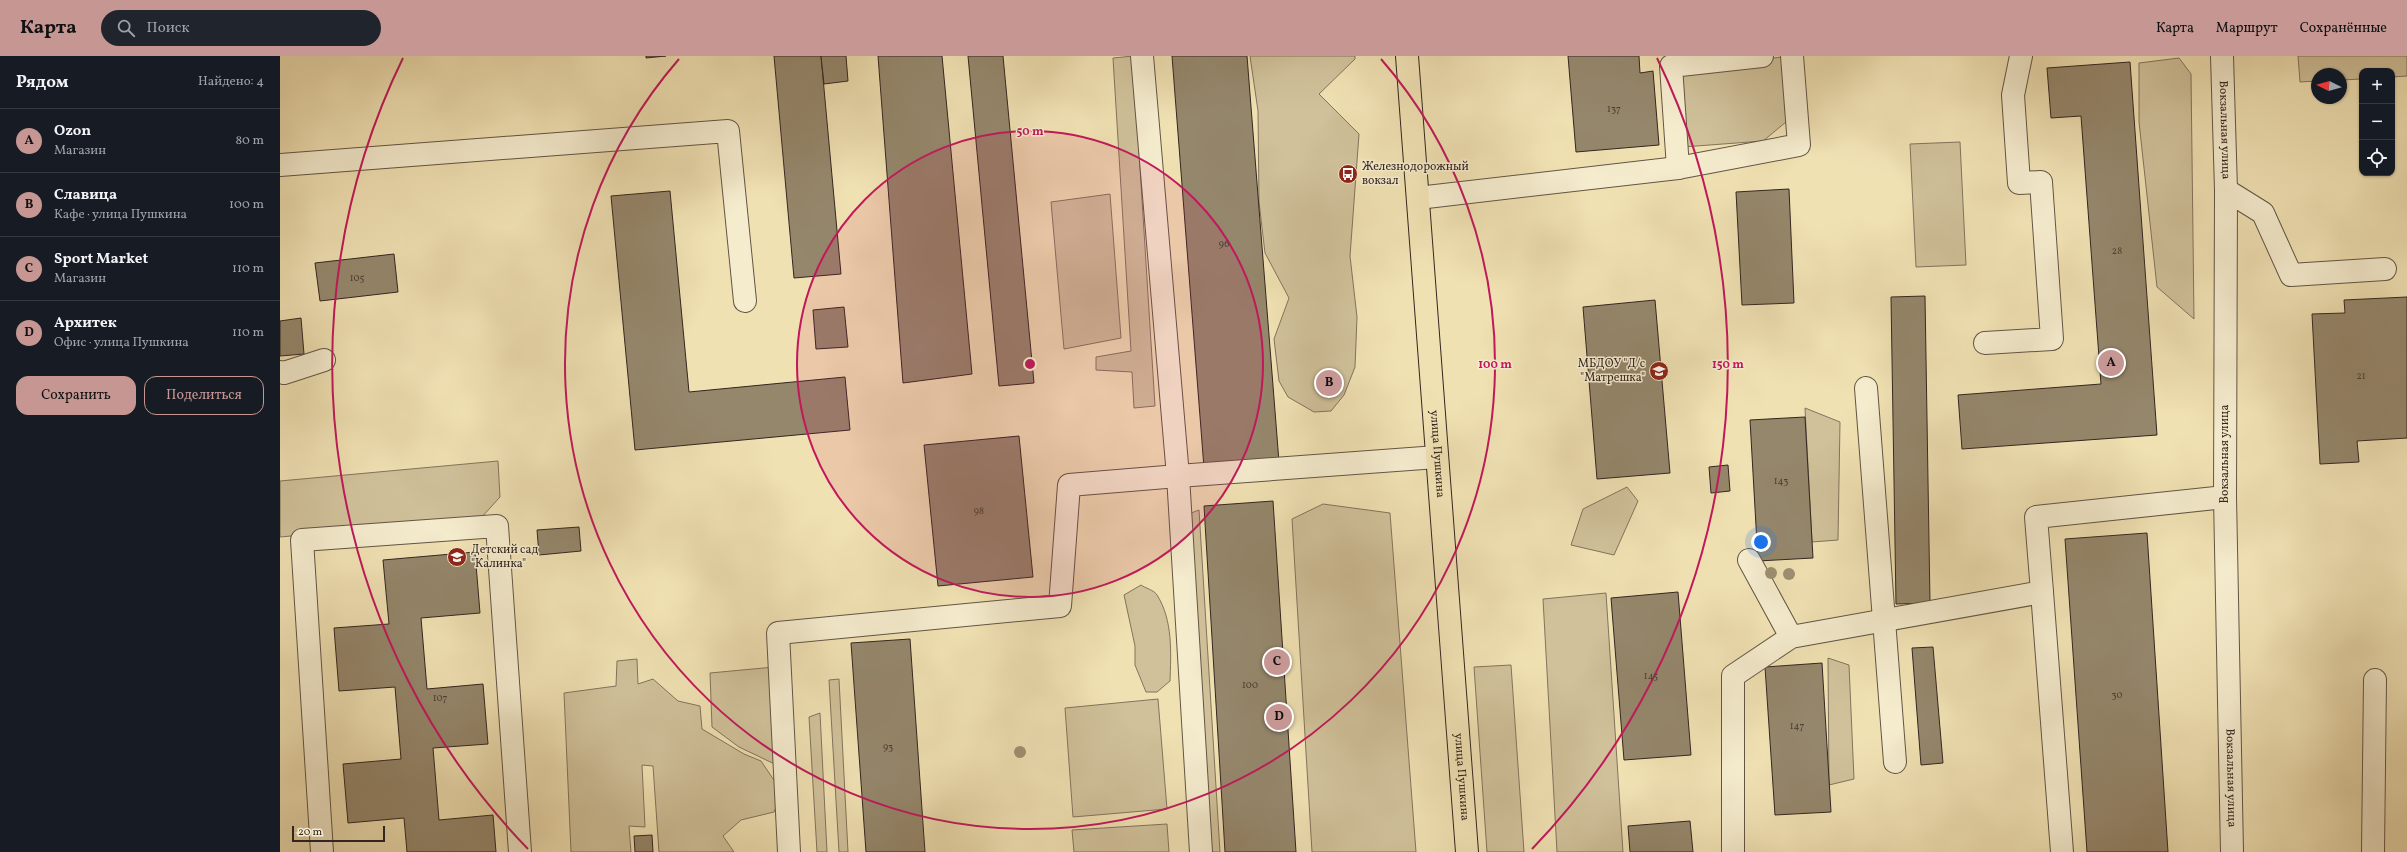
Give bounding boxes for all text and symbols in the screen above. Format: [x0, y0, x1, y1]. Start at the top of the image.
search box [101, 10, 381, 46]
text: Карта [20, 15, 77, 41]
icon: search [115, 17, 137, 39]
text: Поиск [147, 18, 190, 39]
text: Карта [2156, 19, 2194, 38]
text: Маршрут [2216, 19, 2278, 38]
text: Сохранённые [2300, 19, 2387, 38]
north arrow [2311, 68, 2347, 104]
map controls [2359, 68, 2395, 176]
button: + [2359, 68, 2395, 104]
text: Рядом [16, 71, 69, 94]
text: Найдено: 4 [198, 73, 264, 91]
street label: Вокзальная улица [2215, 80, 2234, 180]
house number: 137 [1607, 102, 1621, 116]
button: − [2359, 104, 2395, 140]
text: Ozon [54, 121, 91, 142]
text: 50 m [1016, 124, 1044, 140]
text: A [24, 132, 34, 150]
text: 80 m [235, 132, 264, 150]
button: locate [2359, 140, 2395, 176]
text: Магазин [54, 142, 106, 160]
place label: Железнодорожный вокзал [1362, 159, 1469, 189]
bus stop icon: Железнодорожный вокзал [1337, 163, 1359, 185]
text: Славица [54, 185, 117, 206]
text: B [25, 196, 33, 214]
text: 100 m [229, 196, 264, 214]
text: Кафе · улица Пушкина [54, 206, 187, 224]
house number: 96 [1219, 237, 1229, 251]
house number: 28 [2112, 244, 2122, 258]
text: Sport Market [54, 249, 148, 270]
text: C [25, 260, 33, 278]
text: 110 m [232, 260, 264, 278]
text: Магазин [54, 270, 106, 288]
house number: 105 [350, 271, 364, 285]
text: Архитек [54, 313, 117, 334]
text: D [24, 324, 34, 342]
text: 110 m [232, 324, 264, 342]
text: Офис · улица Пушкина [54, 334, 189, 352]
pin: A [2098, 348, 2124, 378]
place label: МБДОУ "Д/с "Матрешка" [1578, 356, 1645, 386]
centre of rings [1023, 357, 1037, 371]
text: 100 m [1478, 357, 1512, 373]
text: 150 m [1712, 357, 1744, 373]
school or university icon: МБДОУ "Д/с "Матрешка" [1648, 360, 1670, 382]
pin: B [1316, 368, 1342, 398]
house number: 21 [2356, 369, 2366, 383]
button: Сохранить [16, 376, 136, 415]
button: Поделиться [144, 376, 264, 415]
street label: Вокзальная улица [2217, 405, 2233, 503]
street label: улица Пушкина [1426, 409, 1448, 498]
house number: 143 [1774, 474, 1788, 488]
house number: 98 [974, 504, 984, 518]
your location [1751, 532, 1771, 552]
place label: Детский сад "Калинка" [471, 542, 538, 572]
school or university icon: Детский сад "Калинка" [446, 546, 468, 568]
pin: C [1264, 647, 1290, 677]
house number: 145 [1644, 669, 1658, 683]
house number: 100 [1242, 678, 1258, 692]
house number: 30 [2112, 688, 2122, 702]
house number: 107 [433, 691, 448, 705]
pin: D [1266, 702, 1292, 732]
house number: 147 [1790, 719, 1804, 733]
street label: Вокзальная улица [2222, 728, 2240, 828]
street label: улица Пушкина [1450, 733, 1473, 821]
house number: 93 [883, 740, 893, 754]
scale bar [292, 824, 385, 843]
text: 20 m [298, 825, 322, 840]

